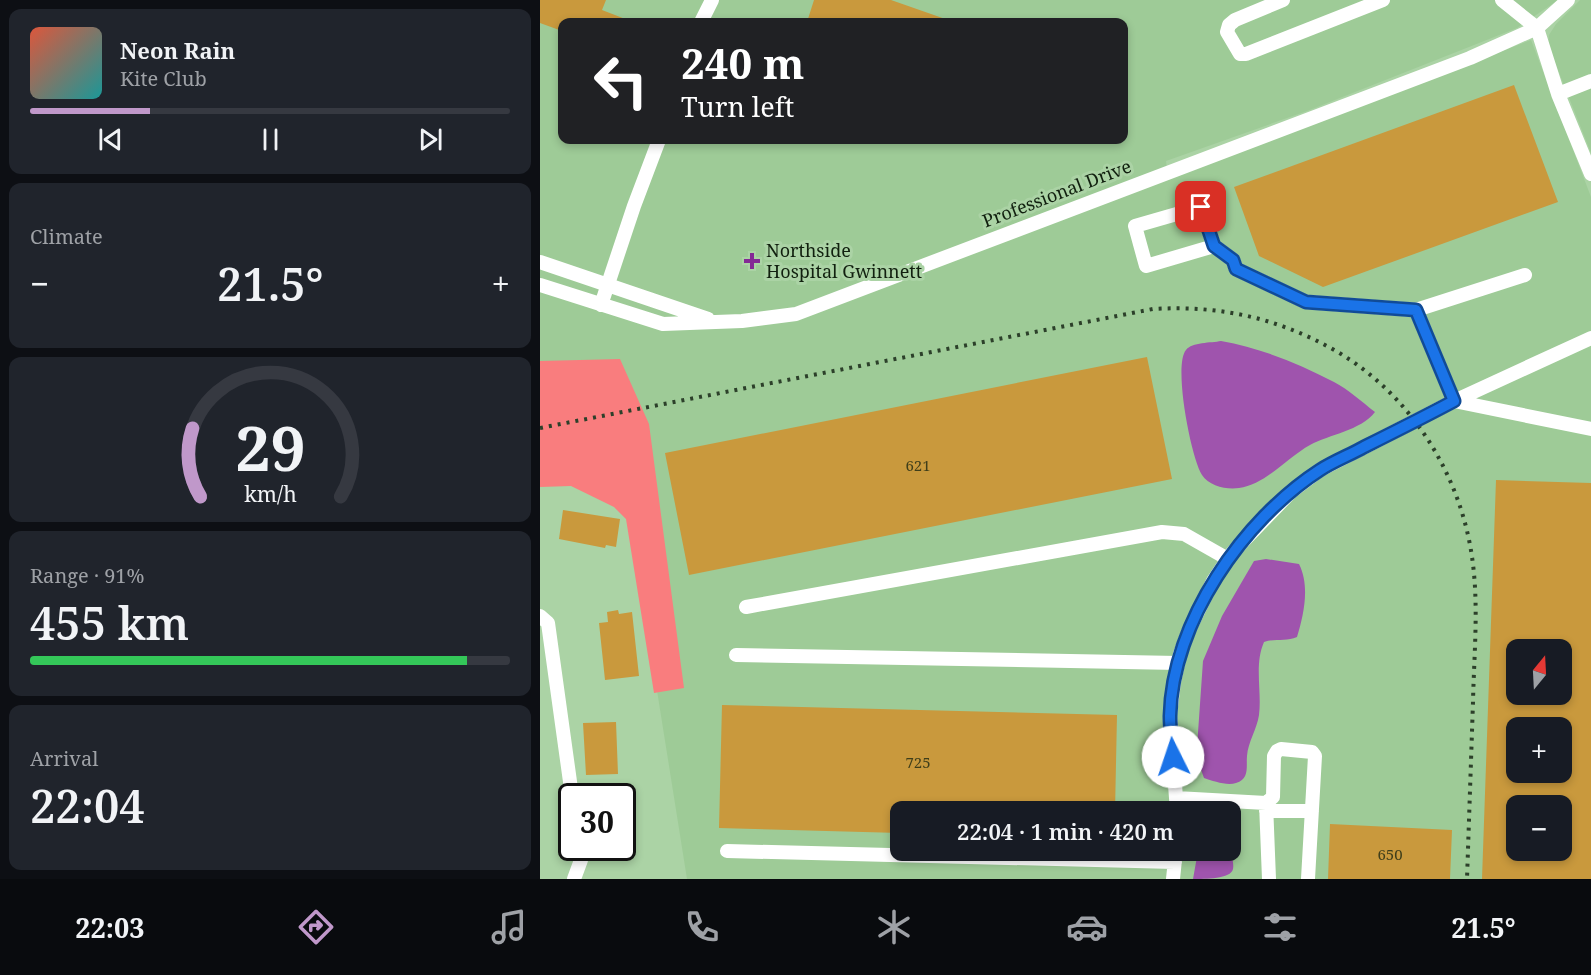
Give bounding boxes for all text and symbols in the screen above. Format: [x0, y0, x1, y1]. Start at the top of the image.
text: 240 m [681, 34, 805, 91]
text: Neon Rain [120, 35, 235, 65]
icon: left [582, 42, 660, 120]
text: Kite Club [120, 65, 207, 92]
text: Turn left [681, 88, 794, 125]
icon: previous [94, 123, 127, 156]
icon: pause [254, 123, 287, 156]
icon: next [414, 123, 447, 156]
street label: Professional Drive [979, 154, 1135, 233]
pin [1175, 181, 1226, 232]
icon: arrive [1184, 190, 1217, 223]
text: Climate [30, 223, 103, 250]
place label: Northside Hospital Gwinnett [766, 238, 922, 283]
marker: Northside Hospital Gwinnett [743, 252, 761, 270]
text: 21.5° [217, 253, 324, 314]
text: − [30, 261, 49, 306]
text: + [492, 261, 510, 306]
text: 29 [235, 404, 305, 489]
house number: 621 [905, 455, 931, 475]
text: km/h [244, 479, 297, 508]
text: Range · 91% [30, 562, 144, 589]
text: 455 km [30, 592, 189, 653]
north arrow [1506, 639, 1572, 705]
map controls [1506, 639, 1572, 861]
button: + [1506, 717, 1572, 783]
position arrow [1141, 725, 1205, 789]
text: Arrival [30, 745, 98, 772]
house number: 725 [905, 752, 931, 772]
text: 22:04 [30, 775, 145, 836]
speed limit sign: 30 [558, 783, 636, 861]
button: − [1506, 795, 1572, 861]
text: 22:04 · 1 min · 420 m [957, 816, 1174, 846]
house number: 650 [1377, 844, 1403, 864]
icon: directions [295, 906, 337, 948]
icon: music [488, 906, 530, 948]
icon: phone [681, 906, 723, 948]
icon: climate [873, 906, 915, 948]
icon: car [1066, 906, 1108, 948]
icon: filters [1259, 906, 1301, 948]
text: 22:03 [75, 909, 145, 946]
text: 21.5° [1451, 909, 1516, 946]

